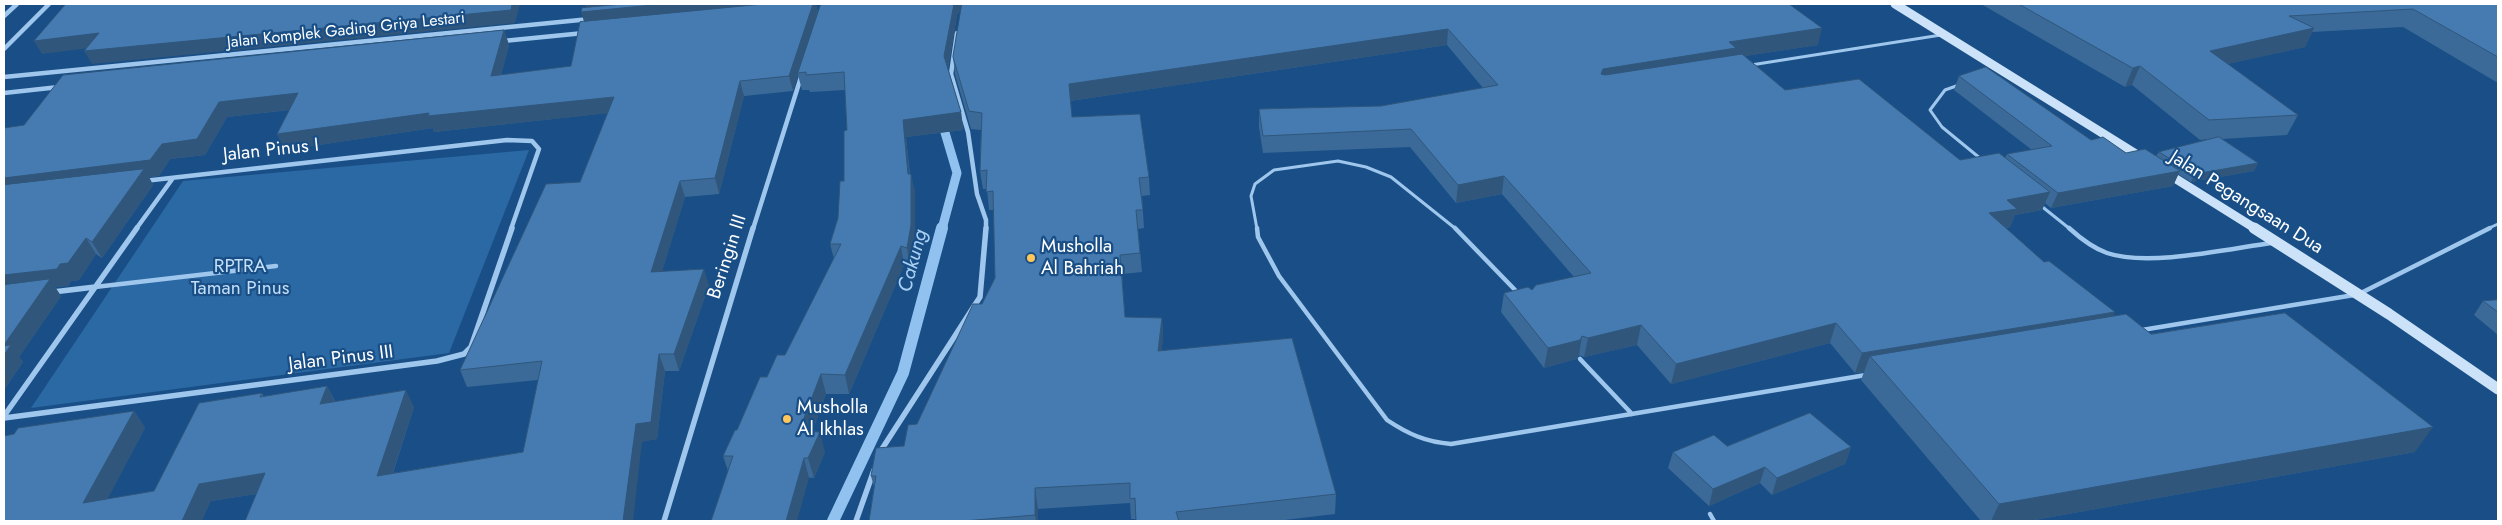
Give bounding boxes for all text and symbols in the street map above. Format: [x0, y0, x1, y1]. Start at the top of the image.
street label: Jalan Komplek Gading Griya Lestari [226, 9, 466, 53]
street label: Jalan Pinus I [222, 135, 320, 167]
street label: Jalan Pegangsaan Dua [2165, 146, 2327, 260]
street label: Beringin III [704, 212, 752, 302]
water label: Cakung [894, 227, 934, 295]
place label: Musholla Al Bahriah [1041, 236, 1124, 280]
marker: Musholla Al Bahriah [1025, 252, 1037, 264]
park label: RPTRA Taman Pinus [191, 256, 289, 300]
street label: Jalan Pinus III [287, 341, 395, 377]
place label: Musholla Al Ikhlas [797, 397, 868, 441]
marker: Musholla Al Ikhlas [781, 413, 793, 425]

